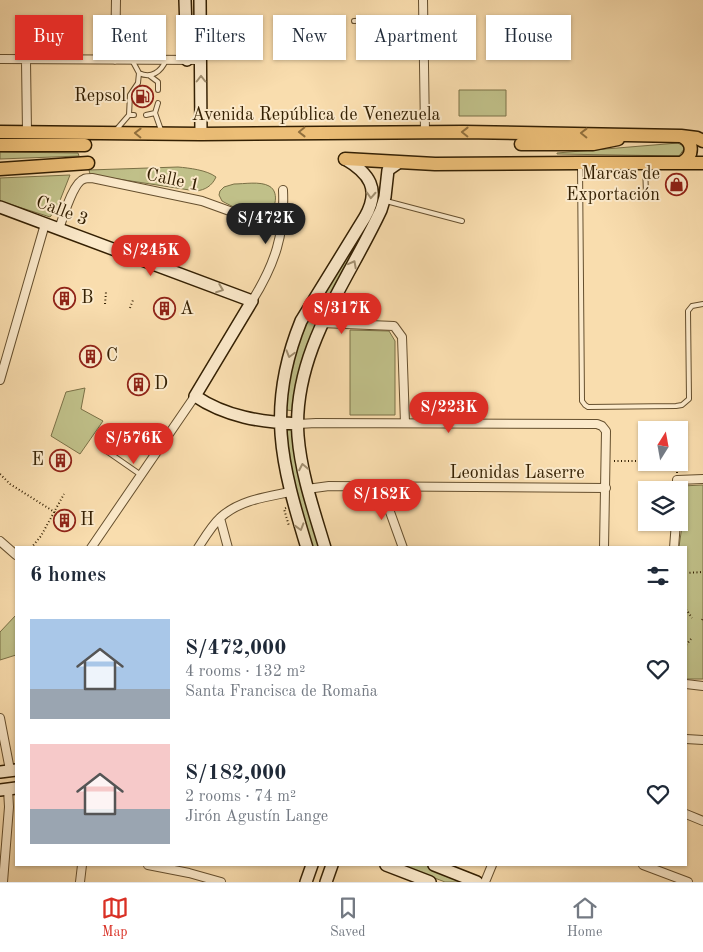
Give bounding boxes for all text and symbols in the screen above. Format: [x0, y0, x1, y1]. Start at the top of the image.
chip: Buy [15, 15, 83, 60]
chip: Rent [93, 15, 166, 60]
chip: Filters [176, 15, 263, 60]
chip: New [273, 15, 346, 60]
chip: Apartment [356, 15, 476, 60]
chip: House [486, 15, 571, 60]
one-way arrow [196, 75, 206, 83]
fuel station icon: Repsol [130, 84, 154, 108]
place label: Repsol [74, 87, 126, 105]
street label: Avenida República de Venezuela [191, 106, 441, 124]
one-way arrow [298, 127, 306, 137]
one-way arrow [460, 127, 468, 137]
one-way arrow [134, 128, 142, 138]
one-way arrow [580, 128, 588, 139]
place label: Marcas de Exportación [566, 165, 660, 204]
street label: Calle 1 [145, 166, 201, 194]
shop icon: Marcas de Exportación [664, 172, 688, 196]
one-way arrow [366, 192, 377, 200]
street label: Calle 3 [33, 193, 91, 229]
pin: S/472K [225, 202, 307, 245]
text: S/472K [237, 211, 295, 227]
pin: S/245K [110, 234, 192, 277]
text: S/245K [122, 243, 180, 259]
one-way arrow [347, 260, 357, 269]
one-way arrow [215, 283, 223, 293]
building icon: B [53, 286, 77, 310]
place label: B [81, 289, 93, 307]
pin: S/317K [301, 292, 383, 335]
building icon: A [152, 297, 176, 321]
place label: A [180, 300, 194, 318]
text: S/317K [313, 301, 371, 317]
building icon: C [78, 344, 102, 368]
place label: C [106, 347, 118, 365]
one-way arrow [285, 349, 295, 357]
building icon: D [126, 372, 150, 396]
place label: D [154, 375, 168, 393]
pin: S/223K [408, 392, 490, 434]
text: S/223K [420, 400, 478, 416]
north arrow [638, 421, 688, 471]
map controls [638, 421, 688, 531]
pin: S/576K [93, 422, 175, 465]
text: S/576K [105, 431, 163, 447]
building icon: E [48, 448, 72, 472]
place label: E [32, 451, 44, 469]
one-way arrow [298, 462, 309, 471]
street label: Leonidas Laserre [449, 464, 585, 482]
pin: S/182K [341, 478, 423, 521]
button: layers [638, 481, 688, 531]
text: S/182K [353, 487, 411, 503]
building icon: H [52, 508, 76, 532]
place label: H [80, 511, 94, 529]
one-way arrow [295, 522, 305, 531]
icon: filters [644, 562, 672, 590]
text: 6 homes [30, 565, 106, 586]
text: S/472,000 [185, 638, 286, 659]
icon: home [70, 639, 130, 699]
icon: heart [644, 655, 672, 683]
text: 4 rooms · 132 m² [185, 664, 305, 680]
text: Santa Francisca de Romaña [185, 684, 378, 700]
text: S/182,000 [185, 763, 286, 784]
icon: home [70, 764, 130, 824]
icon: heart [644, 780, 672, 808]
text: 2 rooms · 74 m² [185, 789, 296, 805]
text: Jirón Agustín Lange [185, 809, 328, 825]
tab: Map [101, 894, 129, 941]
tab: Saved [330, 894, 366, 941]
tab: Home [567, 894, 602, 941]

